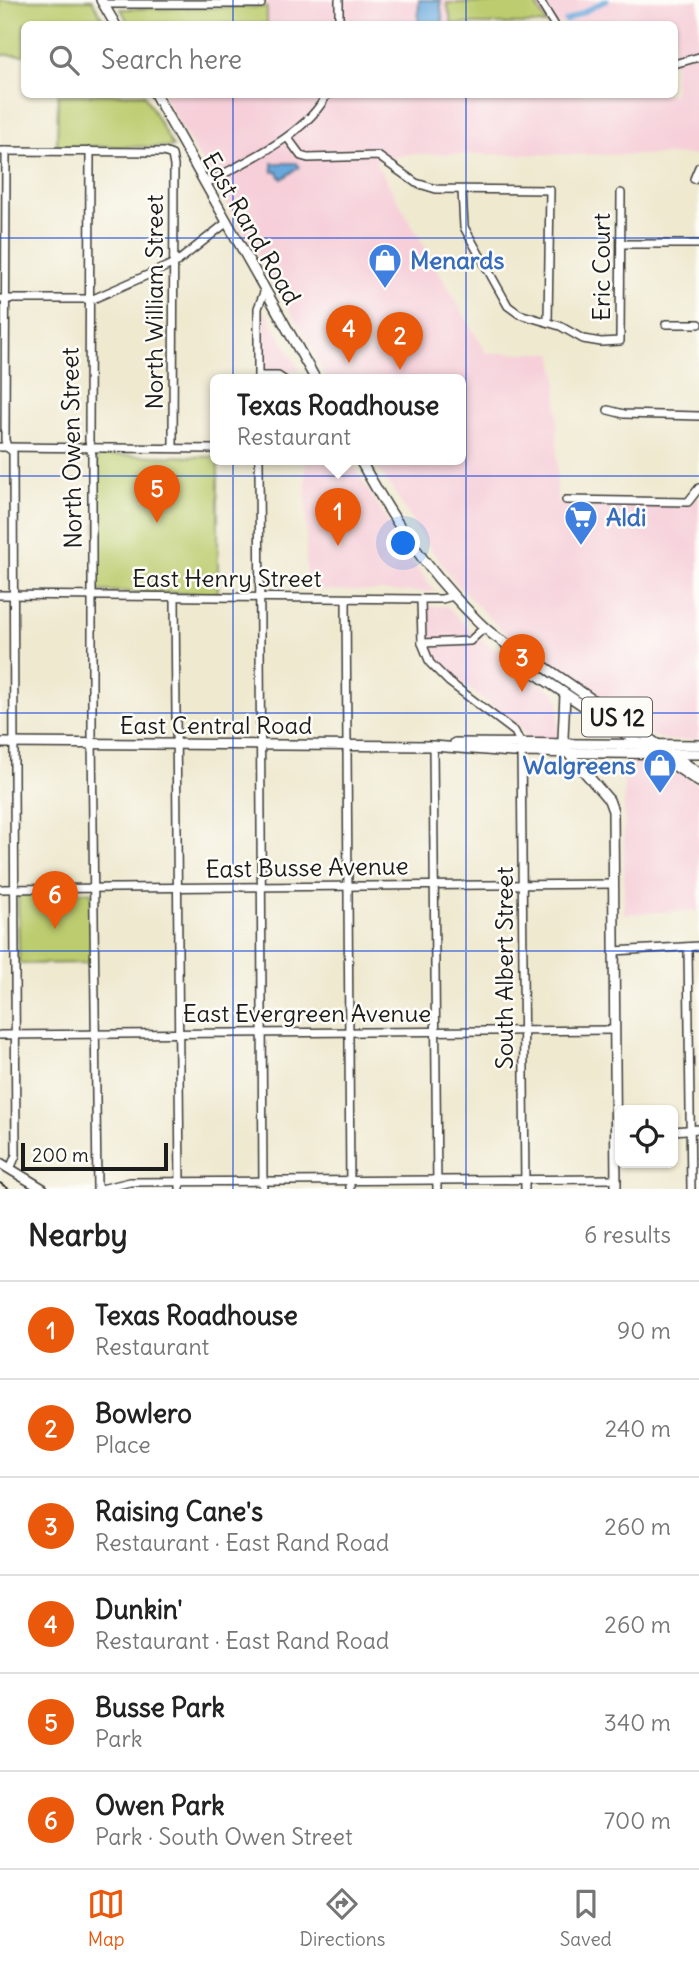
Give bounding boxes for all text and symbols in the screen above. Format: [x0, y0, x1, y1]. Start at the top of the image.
search box [21, 21, 678, 98]
icon: search [45, 41, 83, 79]
text: Search here [101, 43, 242, 76]
street label: East Rand Road [196, 146, 308, 310]
street label: North William Street [139, 194, 169, 410]
street label: Eric Court [586, 213, 616, 321]
shop icon: Menards [366, 241, 404, 290]
place label: Menards [410, 245, 504, 275]
pin: 4 [326, 305, 372, 363]
pin: 2 [377, 312, 423, 370]
street label: North Owen Street [54, 347, 88, 549]
popup [210, 374, 466, 465]
text: Texas Roadhouse [237, 389, 439, 422]
text: Restaurant [237, 422, 351, 451]
pin: 5 [134, 465, 180, 523]
pin: 1 [315, 488, 361, 546]
supermarket icon: Aldi [562, 498, 600, 547]
place label: Aldi [606, 502, 646, 532]
your location [386, 526, 420, 560]
street label: East Henry Street [132, 563, 322, 593]
pin: 3 [499, 634, 545, 692]
road number: US 12 [582, 698, 652, 736]
street label: East Central Road [120, 710, 312, 740]
shop icon: Walgreens [641, 746, 679, 795]
place label: Walgreens [523, 750, 636, 780]
street label: East Busse Avenue [205, 850, 409, 884]
street label: South Albert Street [489, 866, 519, 1070]
pin: 6 [32, 871, 78, 929]
street label: East Evergreen Avenue [183, 998, 431, 1028]
map controls [615, 1105, 678, 1168]
button: locate [615, 1105, 678, 1168]
scale bar [21, 1140, 168, 1172]
text: 200 m [32, 1143, 89, 1167]
text: Nearby [28, 1216, 128, 1254]
text: 6 results [584, 1220, 671, 1249]
text: Texas Roadhouse [95, 1299, 298, 1332]
text: 1 [46, 1316, 56, 1345]
text: 90 m [617, 1316, 671, 1345]
text: Restaurant [95, 1332, 209, 1361]
text: Bowlero [95, 1397, 192, 1430]
text: 2 [45, 1414, 57, 1443]
text: 240 m [605, 1414, 671, 1443]
text: Place [95, 1430, 151, 1459]
text: Raising Cane's [95, 1495, 263, 1528]
text: 3 [44, 1512, 58, 1541]
text: 260 m [604, 1512, 671, 1541]
text: Restaurant · East Rand Road [95, 1528, 389, 1557]
text: Dunkin' [95, 1593, 182, 1626]
text: 4 [44, 1610, 58, 1639]
text: 260 m [604, 1610, 671, 1639]
text: Restaurant · East Rand Road [95, 1626, 389, 1655]
text: Busse Park [95, 1691, 225, 1724]
text: 5 [44, 1708, 58, 1737]
text: 340 m [604, 1708, 671, 1737]
text: Park [95, 1724, 143, 1753]
text: Owen Park [95, 1789, 225, 1822]
text: 6 [44, 1806, 58, 1835]
text: 700 m [604, 1806, 671, 1835]
text: Park · South Owen Street [95, 1822, 353, 1851]
tab: Map [87, 1885, 125, 1951]
tab: Directions [300, 1885, 385, 1951]
tab: Saved [560, 1885, 612, 1951]

